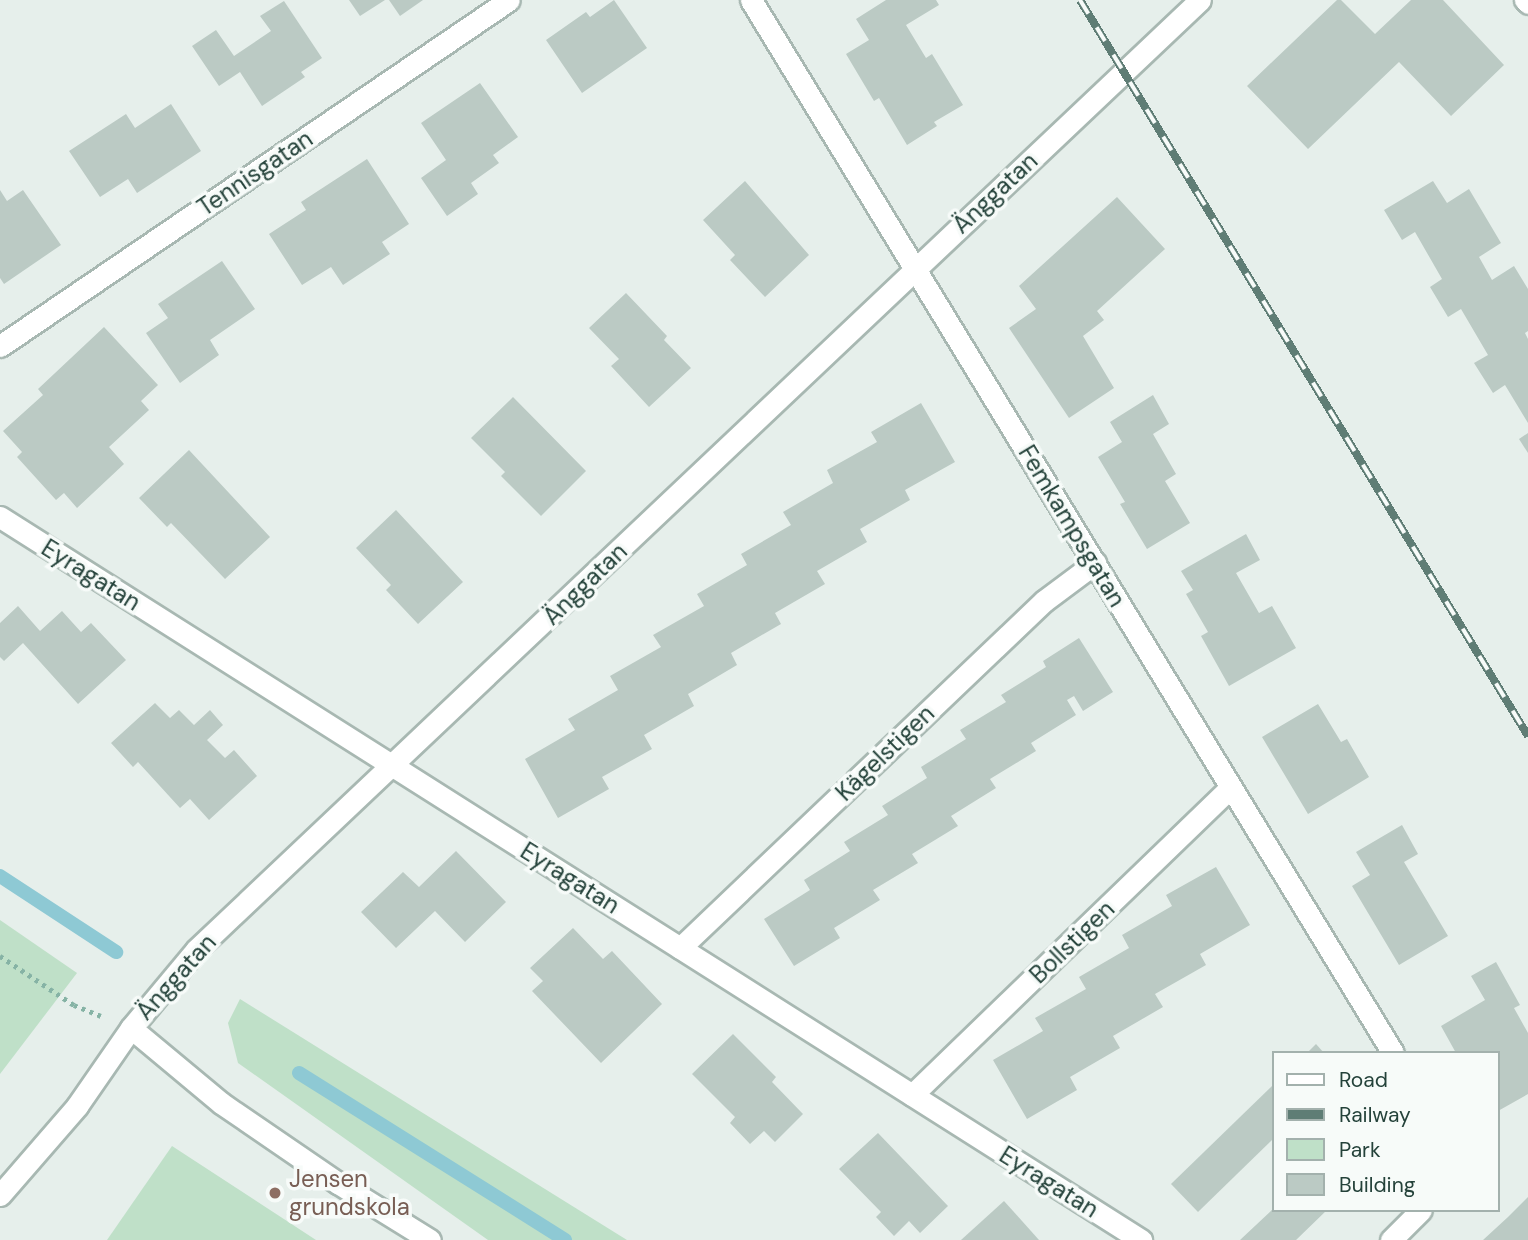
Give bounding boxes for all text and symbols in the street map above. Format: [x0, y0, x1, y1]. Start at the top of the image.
street label: Tennisgatan [192, 124, 318, 222]
street label: Änggatan [947, 147, 1043, 239]
street label: Femkampsgatan [1012, 440, 1132, 612]
street label: Eyragatan [36, 533, 146, 617]
street label: Änggatan [537, 537, 633, 631]
street label: Kägelstigen [830, 699, 940, 807]
street label: Eyragatan [515, 836, 625, 920]
street label: Bollstigen [1024, 895, 1120, 989]
street label: Änggatan [130, 928, 222, 1026]
legend [1272, 1051, 1500, 1212]
text: Road [1339, 1066, 1388, 1094]
text: Railway [1339, 1101, 1411, 1129]
text: Park [1339, 1136, 1380, 1164]
street label: Eyragatan [994, 1140, 1104, 1224]
place label: Jensen grundskola [289, 1165, 410, 1221]
text: Building [1339, 1171, 1415, 1199]
marker: Jensen grundskola [267, 1185, 283, 1201]

